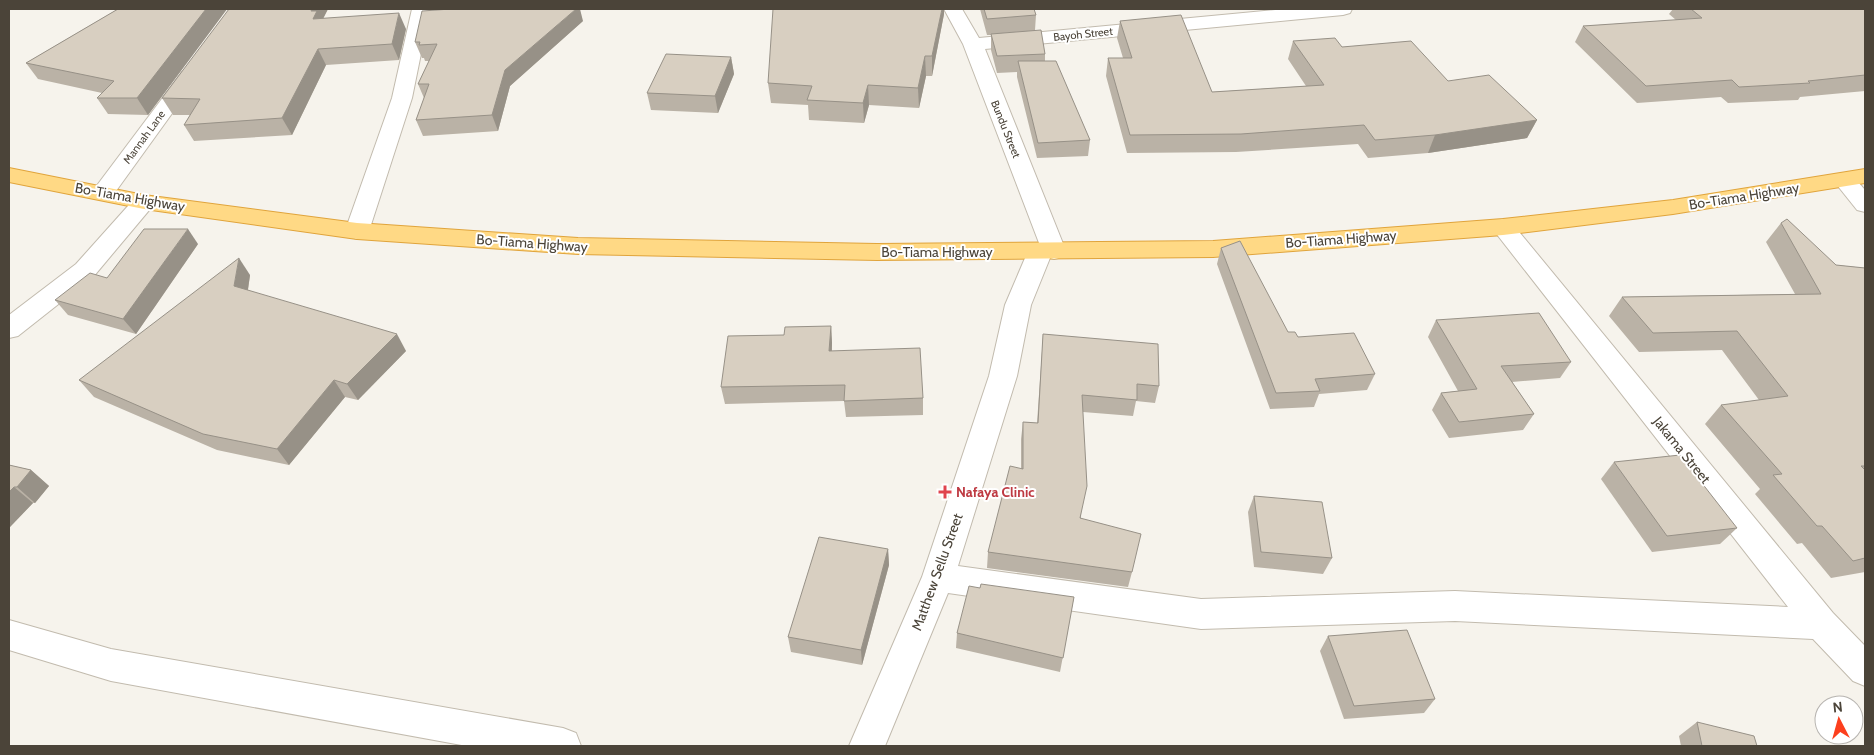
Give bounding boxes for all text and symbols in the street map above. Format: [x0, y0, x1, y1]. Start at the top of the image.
street label: Bayoh Street [1053, 24, 1114, 44]
street label: Bundu Street [988, 98, 1024, 160]
street label: Mannah Lane [120, 107, 168, 166]
street label: Bo-Tiama Highway [74, 178, 186, 216]
street label: Bo-Tiama Highway [1688, 178, 1800, 214]
street label: Bo-Tiama Highway [1285, 226, 1397, 252]
street label: Bo-Tiama Highway [476, 230, 588, 256]
street label: Bo-Tiama Highway [881, 243, 993, 261]
street label: Jakama Street [1649, 412, 1715, 487]
place label: Nafaya Clinic [956, 483, 1035, 501]
marker: Nafaya Clinic [938, 485, 952, 499]
street label: Matthew Sellu Street [907, 511, 967, 633]
north arrow [1814, 695, 1864, 745]
text: N [1832, 698, 1844, 717]

